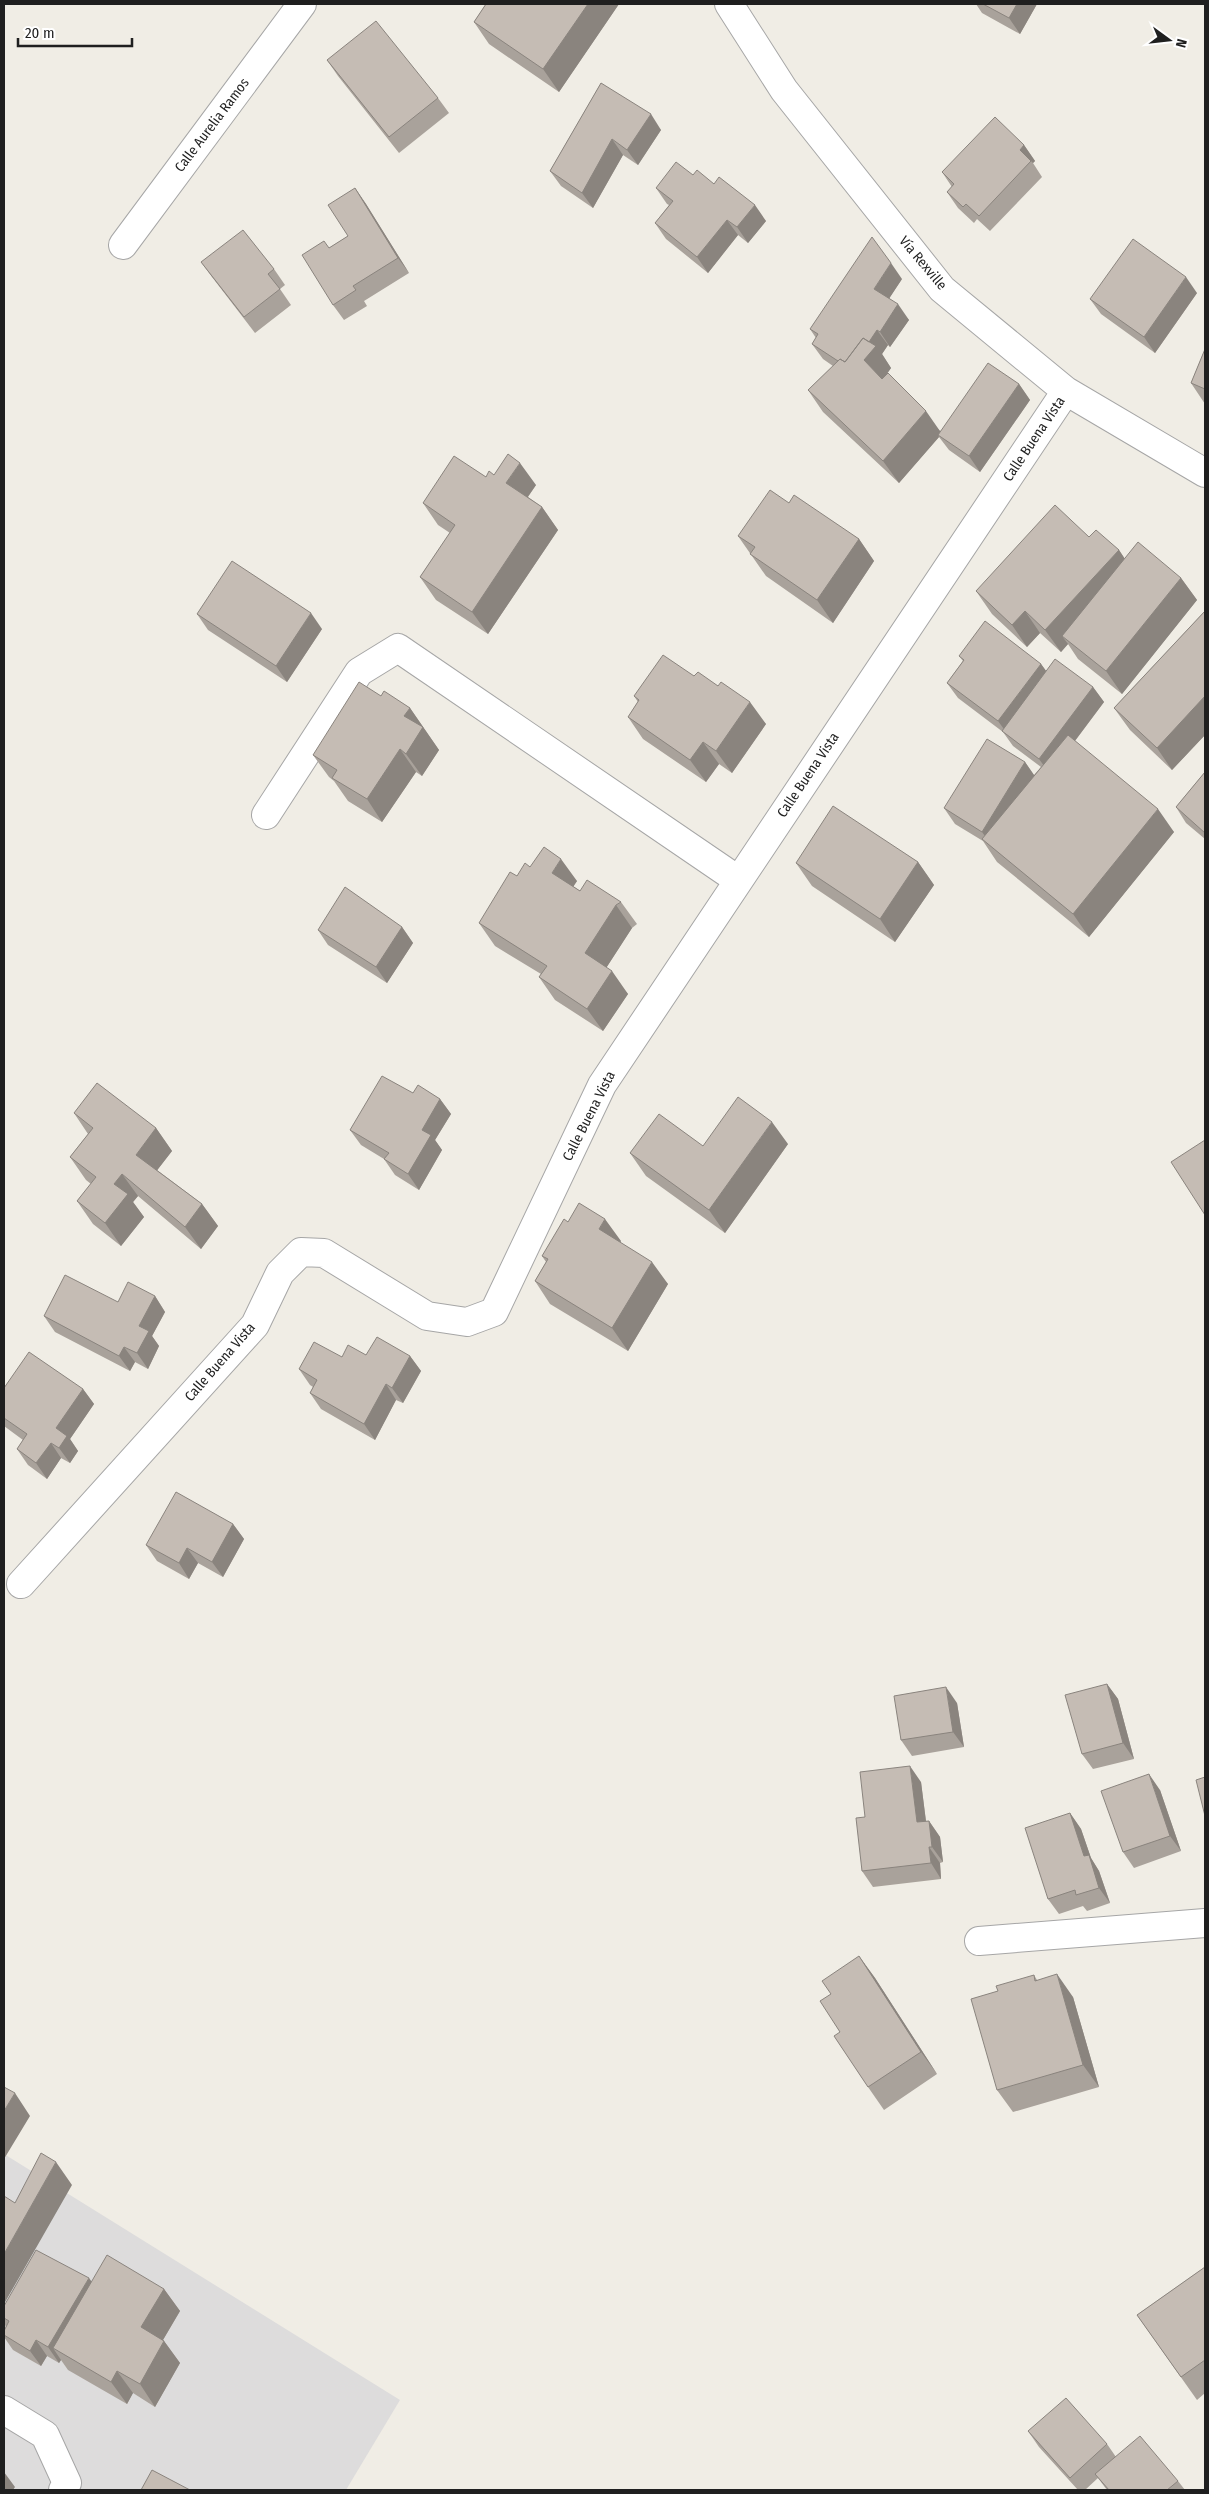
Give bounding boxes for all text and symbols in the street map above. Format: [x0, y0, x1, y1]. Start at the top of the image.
scale bar [18, 15, 131, 47]
north arrow [1144, 15, 1194, 65]
text: 20 m [25, 24, 55, 42]
text: N [1172, 37, 1190, 49]
street label: Calle Aurelia Ramos [171, 75, 253, 175]
street label: Vía Rexville [896, 233, 951, 294]
street label: Calle Buena Vista [999, 393, 1069, 485]
street label: Calle Buena Vista [773, 729, 843, 821]
street label: Calle Buena Vista [559, 1068, 619, 1164]
street label: Calle Buena Vista [181, 1319, 259, 1405]

